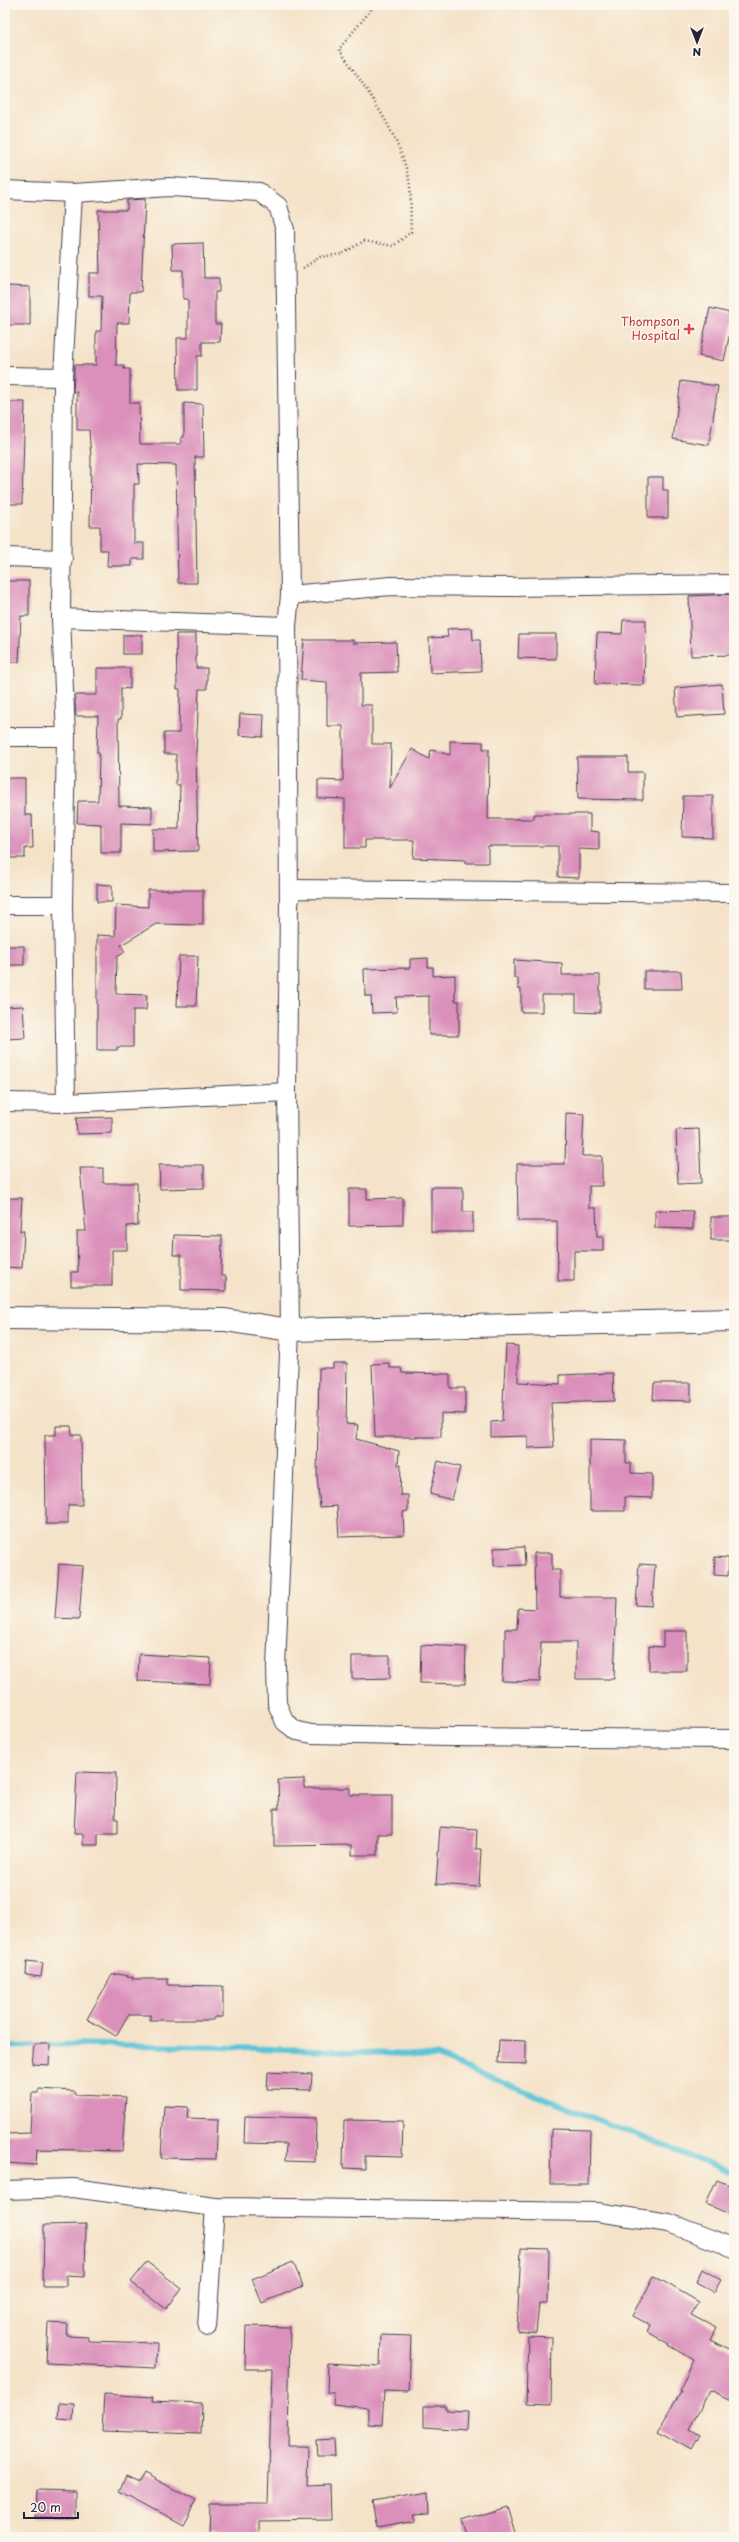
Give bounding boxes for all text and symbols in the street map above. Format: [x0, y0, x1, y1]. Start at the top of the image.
north arrow [677, 22, 717, 62]
text: N [692, 44, 701, 61]
place label: Thompson Hospital [621, 312, 680, 344]
marker: Thompson Hospital [683, 323, 695, 335]
scale bar [24, 2494, 78, 2520]
text: 20 m [30, 2498, 61, 2516]

